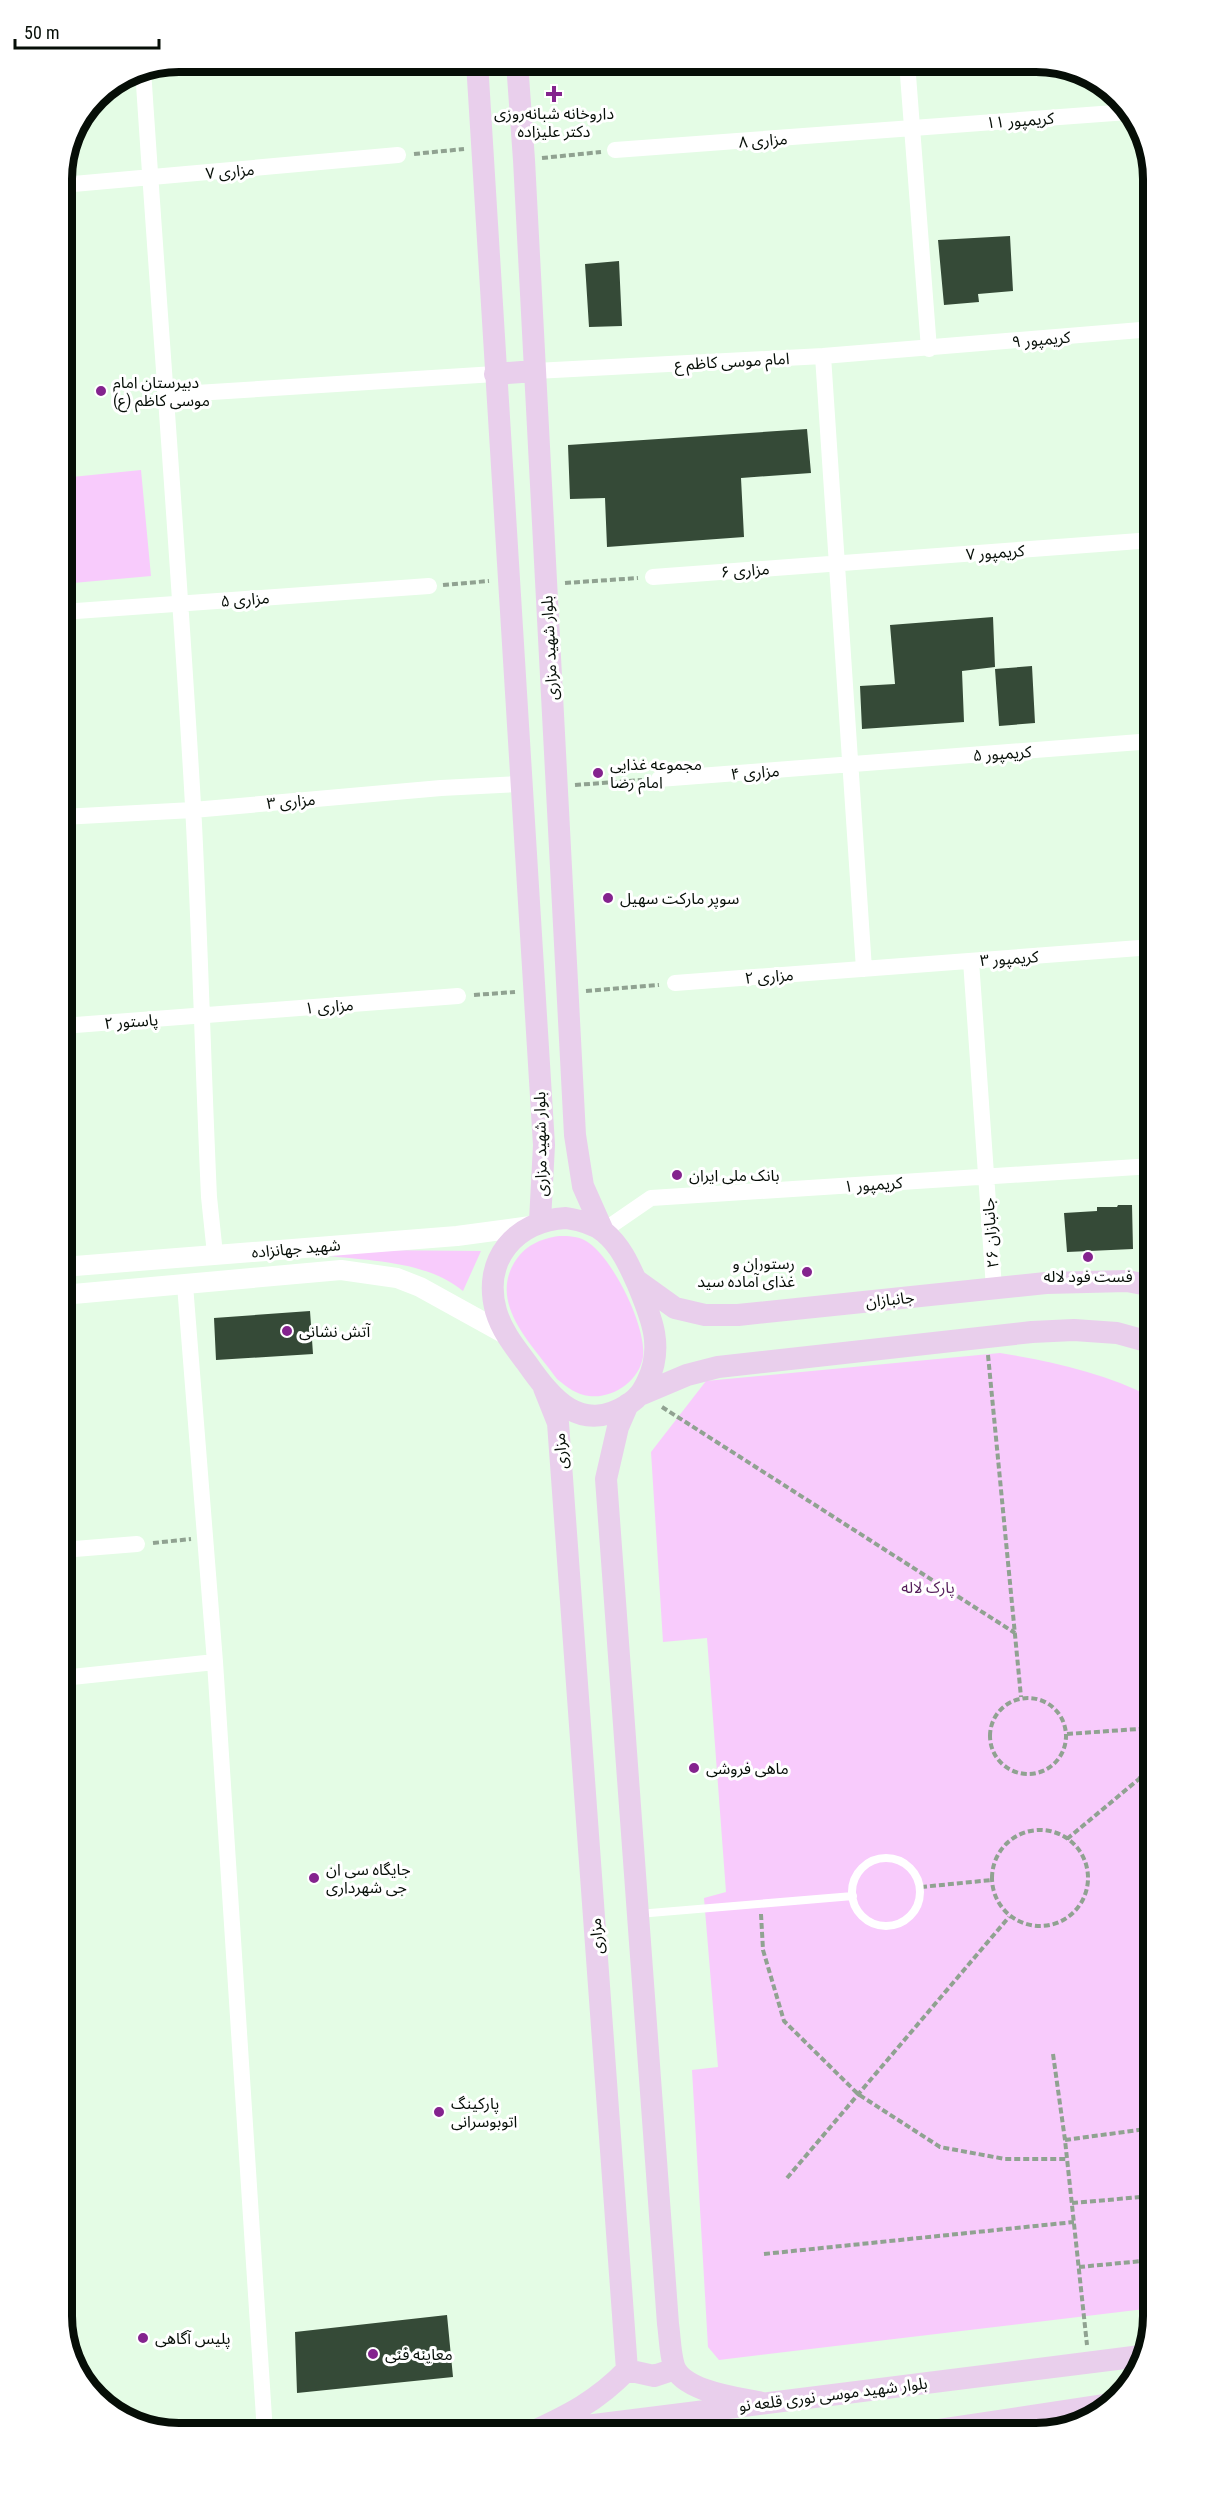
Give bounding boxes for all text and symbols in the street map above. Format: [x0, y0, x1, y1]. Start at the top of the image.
scale bar [15, 12, 159, 50]
text: 50 m [24, 22, 59, 43]
marker: داروخانه شبانه‌روزی دکتر علیزاده [547, 87, 561, 101]
place label: داروخانه شبانه‌روزی دکتر علیزاده [494, 104, 614, 141]
street label: کریمپور ۱۱ [986, 109, 1055, 133]
street label: مزاری ۸ [738, 129, 788, 152]
street label: مزاری ۷ [205, 160, 255, 183]
street label: کریمپور ۹ [1011, 327, 1072, 353]
street label: امام موسی کاظم ع [674, 349, 790, 377]
place label: دبیرستان امام موسی کاظم (ع) [113, 373, 210, 413]
marker: دبیرستان امام موسی کاظم (ع) [94, 384, 108, 398]
street label: کریمپور ۷ [965, 541, 1025, 565]
street label: مزاری ۶ [720, 559, 770, 582]
street label: مزاری ۵ [220, 588, 270, 611]
street label: بلوار شهید مزاری [537, 595, 562, 701]
street label: کریمپور ۵ [972, 742, 1032, 766]
place label: مجموعه غذایی امام رضا [610, 755, 702, 795]
street label: مزاری ۴ [730, 761, 780, 784]
marker: مجموعه غذایی امام رضا [591, 766, 605, 780]
street label: مزاری ۳ [266, 790, 316, 813]
place label: سوپر مارکت سهیل [620, 889, 739, 909]
marker: سوپر مارکت سهیل [601, 891, 615, 905]
street label: کریمپور ۳ [979, 947, 1039, 971]
street label: مزاری ۲ [744, 965, 794, 988]
street label: مزاری ۱ [304, 995, 354, 1018]
street label: پاستور ۲ [103, 1010, 159, 1034]
street label: بلوار شهید مزاری [530, 1091, 551, 1197]
place label: بانک ملی ایران [689, 1166, 779, 1185]
marker: بانک ملی ایران [670, 1168, 684, 1182]
street label: کریمپور ۱ [843, 1173, 903, 1197]
street label: جانبازان ۲۶ [979, 1197, 1002, 1269]
street label: شهید جهانزاده [251, 1235, 341, 1262]
marker: فست فود لاله [1081, 1250, 1095, 1264]
place label: رستوران و غذای آماده سید [697, 1254, 795, 1291]
marker: رستوران و غذای آماده سید [800, 1265, 814, 1279]
place label: فست فود لاله [1043, 1267, 1133, 1286]
street label: جانبازان [865, 1287, 915, 1311]
place label: آتش نشانی [299, 1322, 371, 1341]
marker: آتش نشانی [280, 1324, 294, 1338]
street label: مزاری [550, 1432, 571, 1470]
park label: پارک لاله [901, 1578, 955, 1598]
place label: ماهی فروشی [706, 1759, 789, 1778]
marker: ماهی فروشی [687, 1761, 701, 1775]
place label: جایگاه سی ان جی شهرداری [326, 1860, 411, 1897]
marker: جایگاه سی ان جی شهرداری [307, 1871, 321, 1885]
street label: مزاری [586, 1917, 607, 1955]
place label: پارکینگ اتوبوسرانی [451, 2094, 517, 2131]
marker: پارکینگ اتوبوسرانی [432, 2105, 446, 2119]
place label: پلیس آگاهی [155, 2329, 231, 2349]
marker: پلیس آگاهی [136, 2331, 150, 2345]
place label: معاینه فنی [385, 2345, 453, 2364]
marker: معاینه فنی [366, 2347, 380, 2361]
street label: بلوار شهید موسی نوری قلعه نو [738, 2373, 928, 2415]

